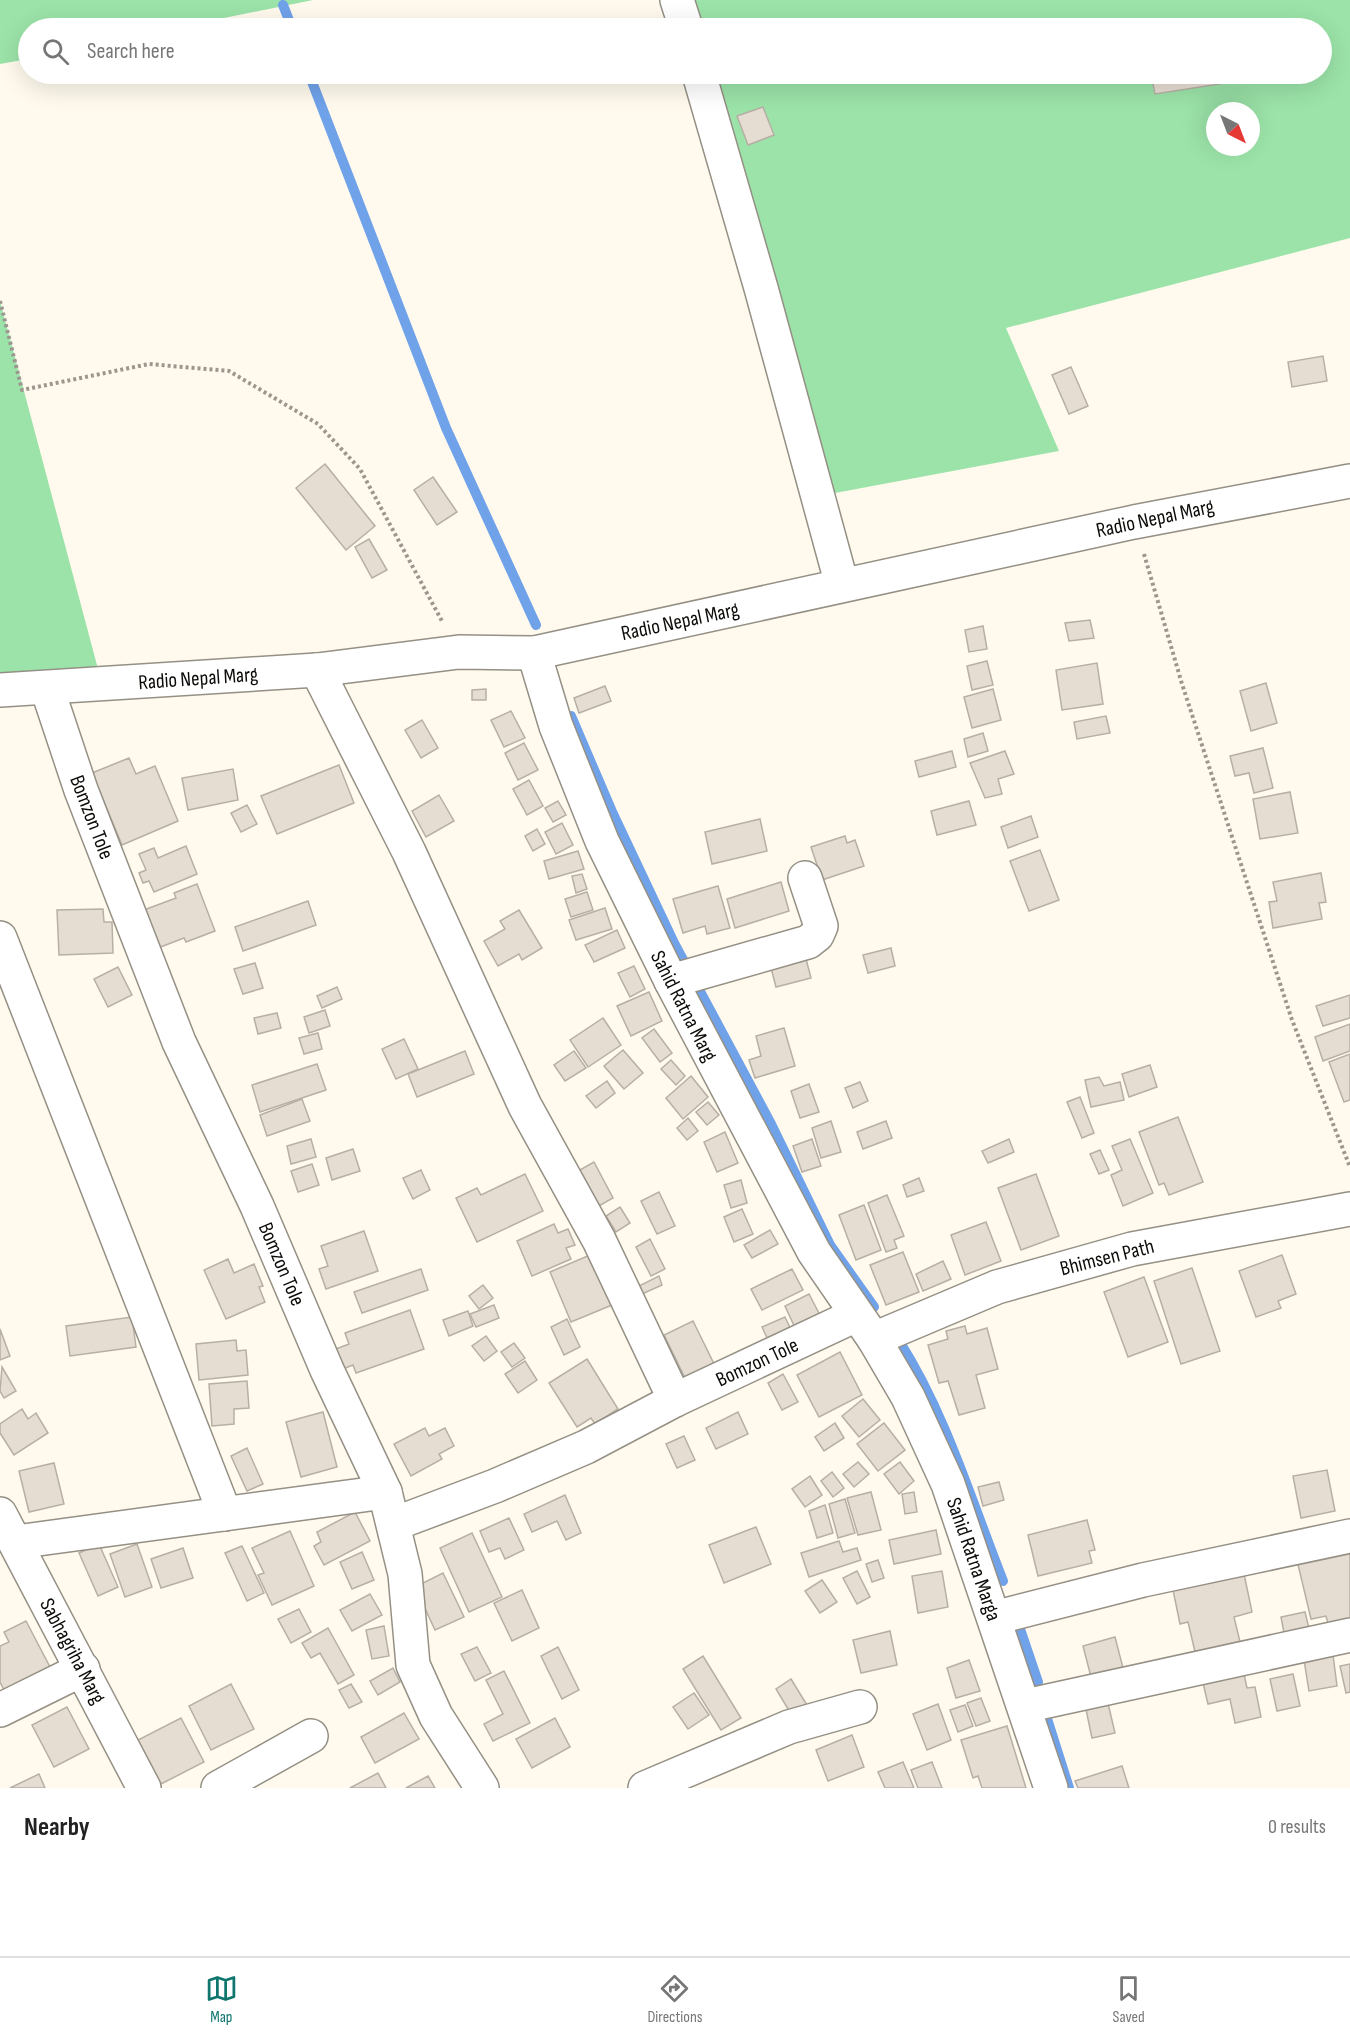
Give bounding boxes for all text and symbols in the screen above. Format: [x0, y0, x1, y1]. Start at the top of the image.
search box [18, 18, 1332, 84]
icon: search [39, 35, 72, 68]
text: Search here [87, 38, 174, 65]
north arrow [1206, 102, 1260, 156]
street label: Radio Nepal Marg [1094, 494, 1216, 543]
street label: Radio Nepal Marg [619, 597, 741, 646]
street label: Radio Nepal Marg [137, 662, 259, 695]
street label: Bomzon Tole [64, 772, 119, 863]
street label: Sahid Ratna Marg [645, 947, 722, 1066]
street label: Bomzon Tole [253, 1219, 310, 1310]
street label: Bhimsen Path [1057, 1234, 1157, 1281]
street label: Bomzon Tole [712, 1333, 802, 1392]
street label: Sahid Ratna Marga [941, 1494, 1006, 1624]
street label: Sabhagriha Marg [34, 1594, 111, 1708]
text: Nearby [24, 1812, 90, 1843]
text: 0 results [1268, 1815, 1326, 1839]
tab: Map [205, 1972, 238, 2027]
tab: Directions [647, 1972, 703, 2027]
tab: Saved [1112, 1972, 1145, 2027]

